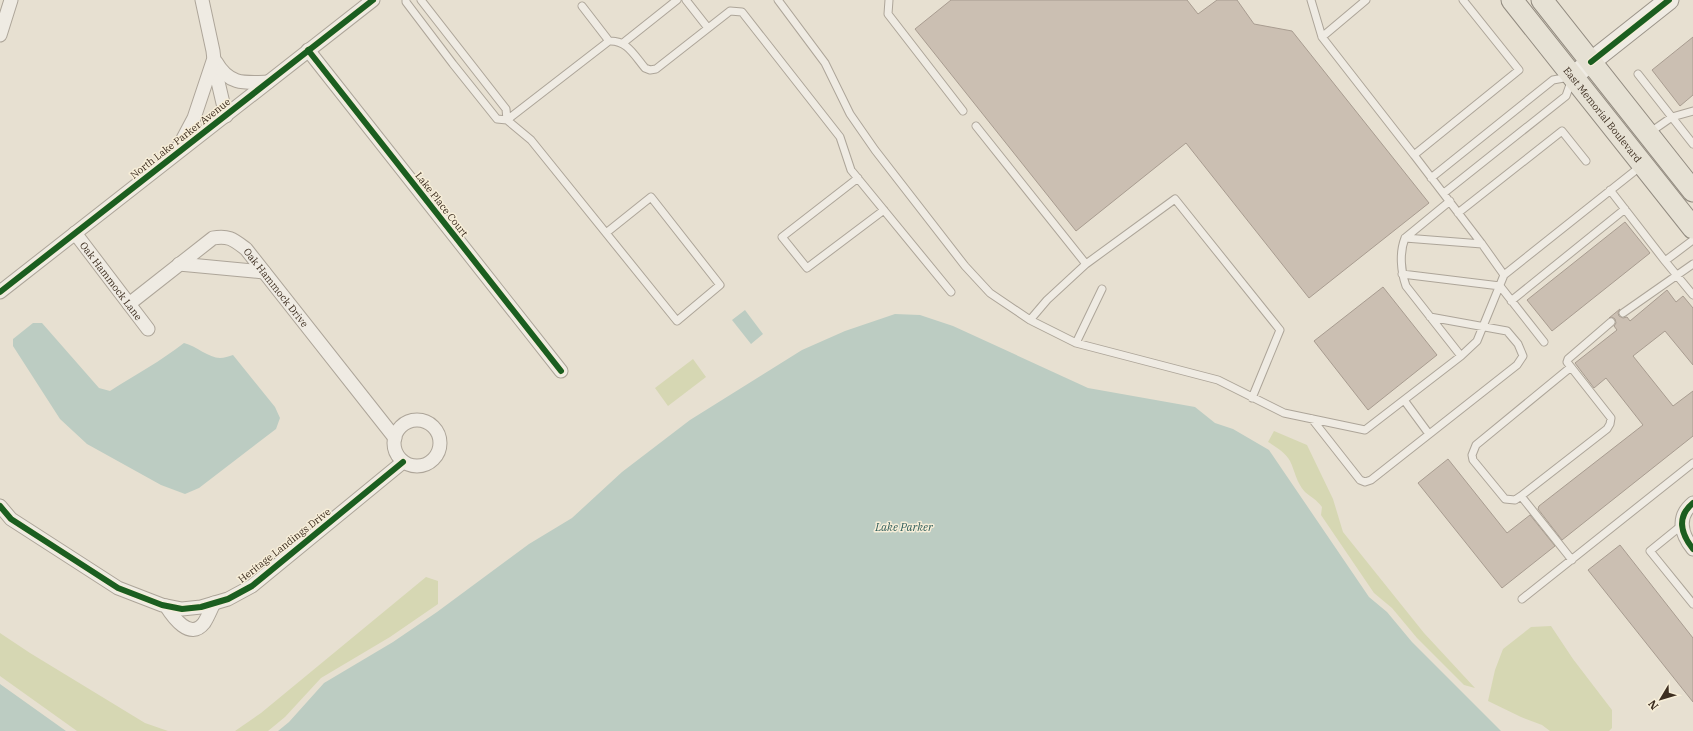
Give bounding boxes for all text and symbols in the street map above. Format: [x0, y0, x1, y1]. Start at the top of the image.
street label: East Memorial Boulevard [1560, 64, 1644, 165]
street label: North Lake Parker Avenue [128, 95, 233, 182]
street label: Lake Place Court [412, 169, 471, 240]
street label: Oak Hammock Lane [77, 239, 145, 323]
street label: Oak Hammock Drive [241, 245, 311, 330]
street label: Heritage Landings Drive [235, 505, 333, 586]
water label: Lake Parker [874, 520, 934, 534]
north arrow [1641, 679, 1681, 719]
text: N [1645, 697, 1661, 713]

